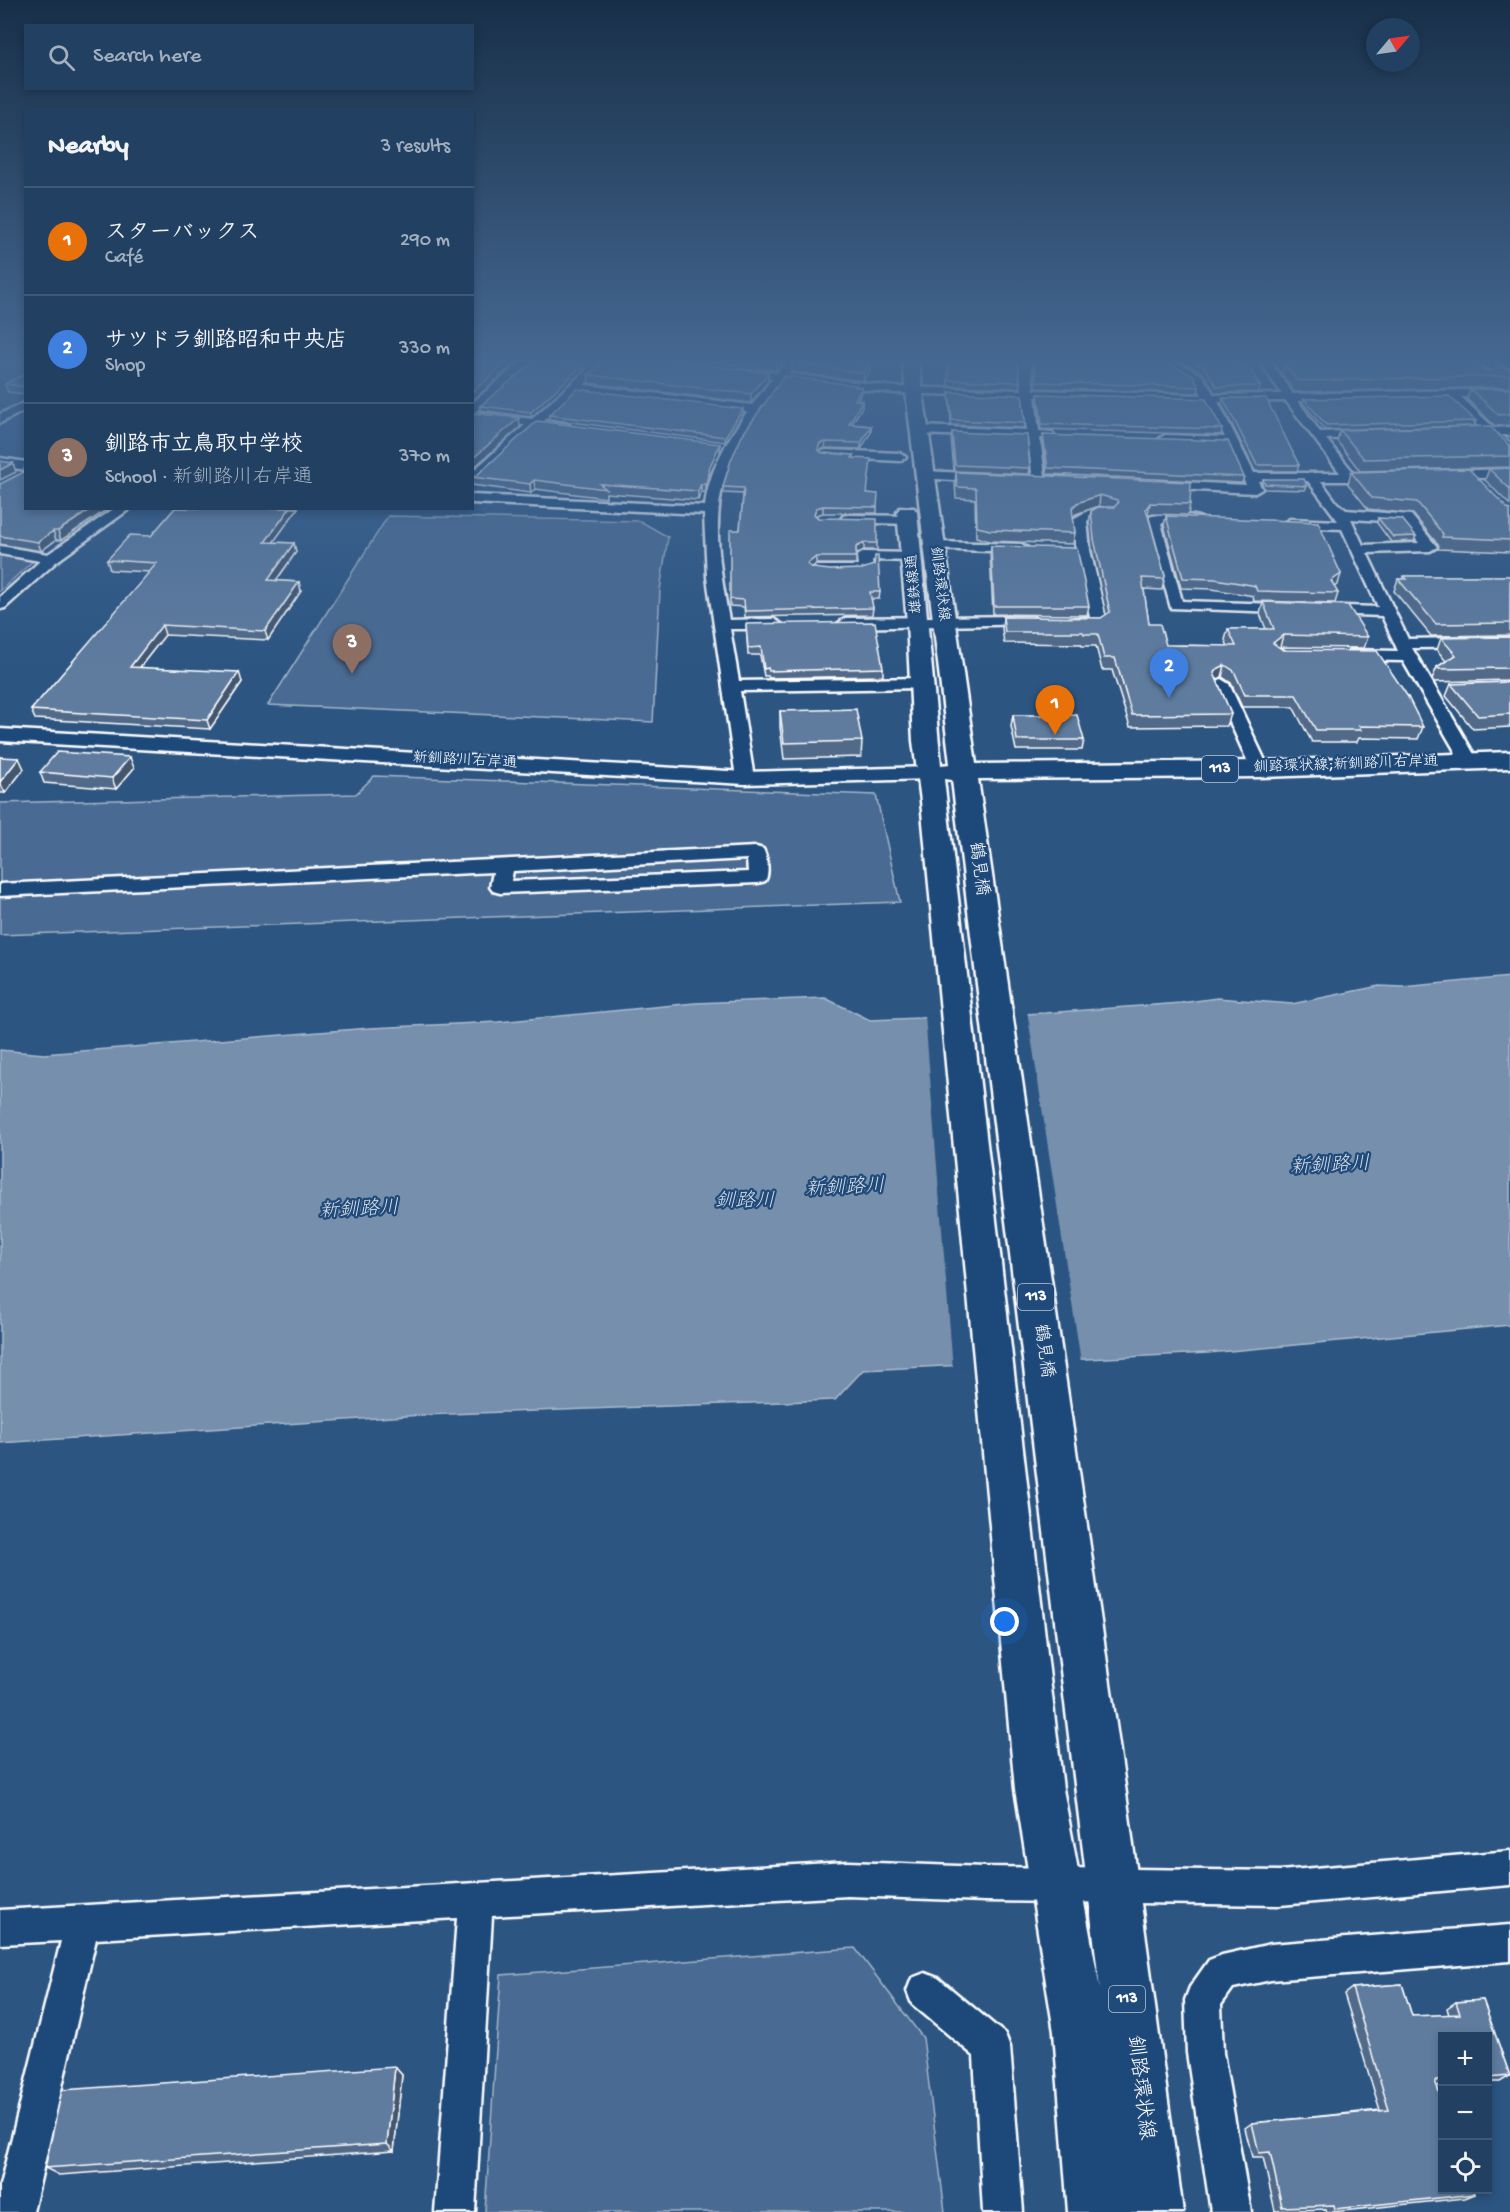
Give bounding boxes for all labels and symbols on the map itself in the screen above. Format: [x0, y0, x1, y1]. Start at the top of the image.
north arrow [1366, 18, 1420, 72]
street label: 釧路環状線 [925, 546, 953, 622]
street label: 雄鉄線通 [902, 553, 927, 615]
pin: 3 [332, 624, 372, 674]
pin: 2 [1150, 648, 1188, 698]
pin: 1 [1036, 686, 1074, 735]
street label: 新釧路川右岸通 [412, 748, 518, 773]
street label: 釧路環状線;新釧路川右岸通 [1253, 752, 1439, 777]
road number: 113 [1202, 756, 1238, 782]
street label: 鶴見橋 [964, 841, 993, 897]
water label: 新釧路川 [1289, 1152, 1371, 1181]
water label: 新釧路川 [804, 1174, 886, 1203]
water label: 釧路川 [715, 1190, 775, 1214]
water label: 新釧路川 [318, 1196, 400, 1225]
road number: 113 [1018, 1284, 1054, 1310]
street label: 鶴見橋 [1029, 1323, 1058, 1379]
your location [990, 1607, 1019, 1636]
road number: 113 [1109, 1986, 1145, 2012]
street label: 釧路環状線 [1120, 2034, 1159, 2142]

